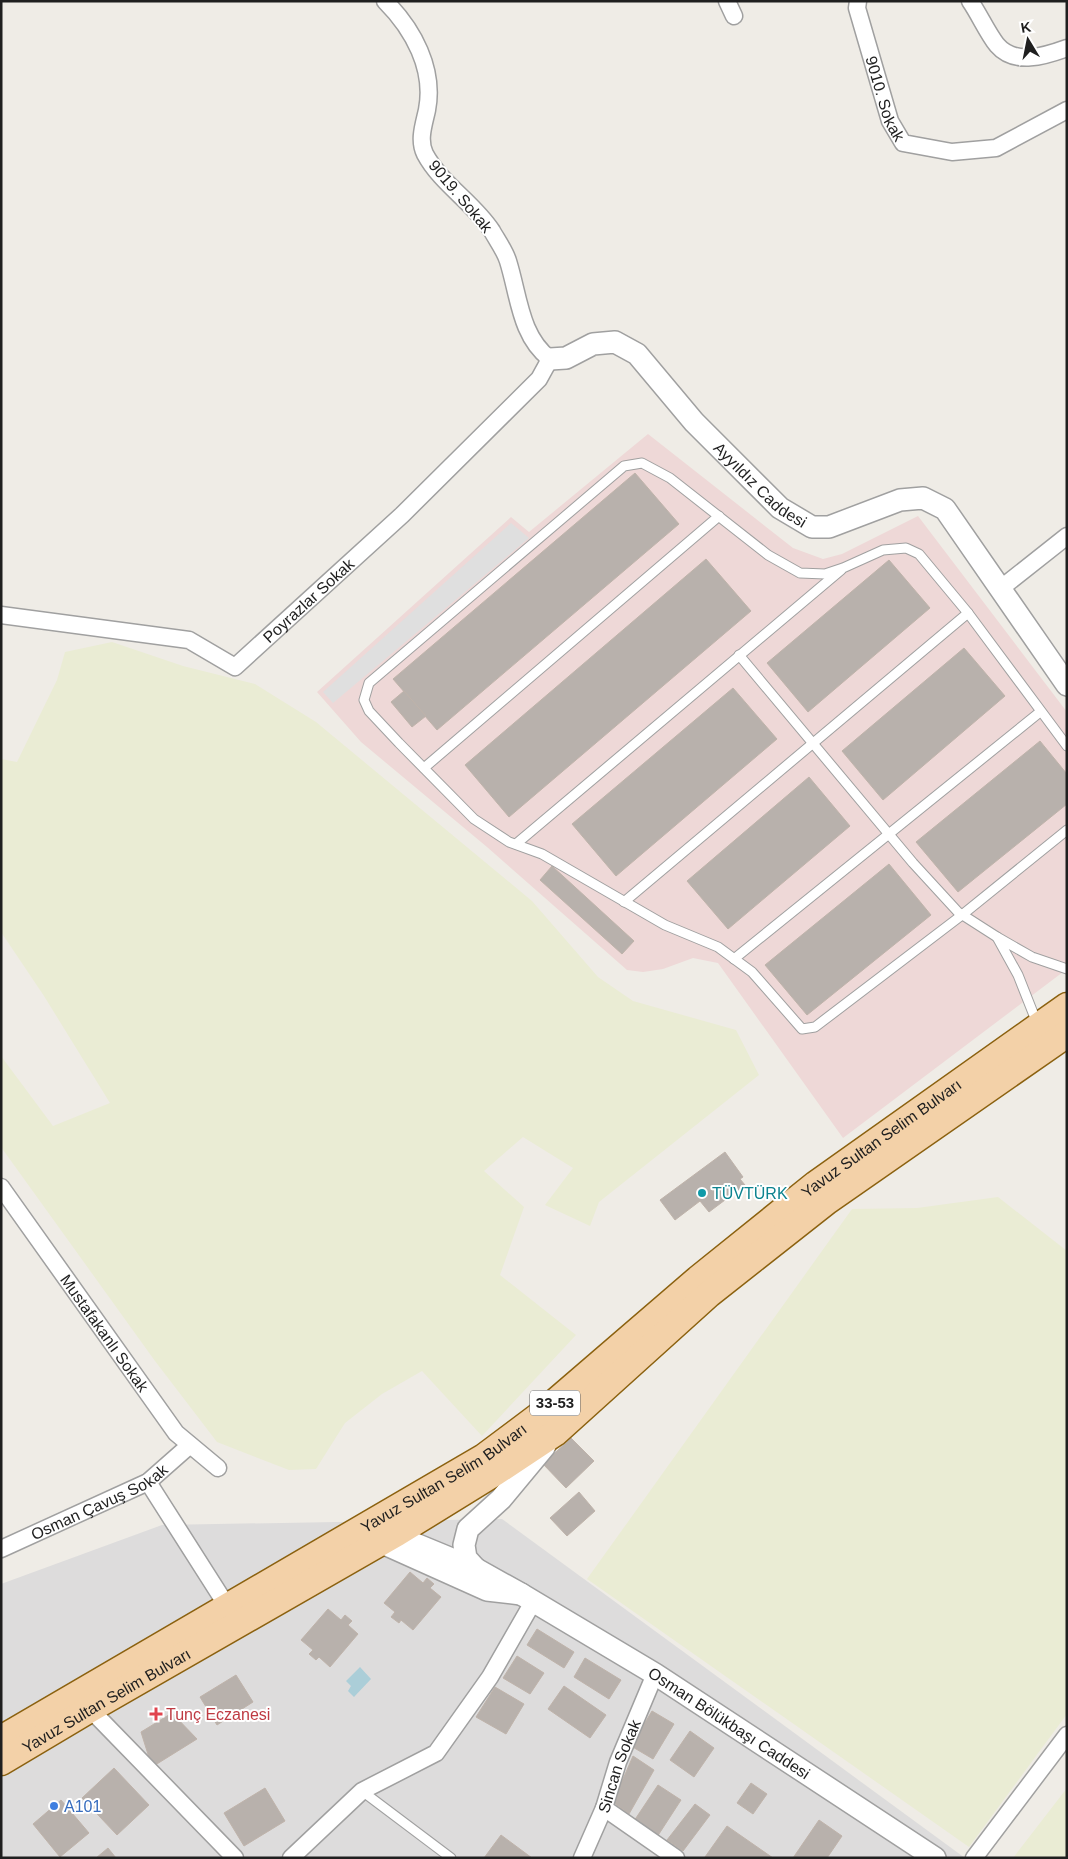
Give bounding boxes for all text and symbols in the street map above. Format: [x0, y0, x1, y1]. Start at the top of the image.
north arrow [1003, 15, 1053, 65]
text: K [1019, 18, 1032, 36]
street label: 9010. Sokak [862, 54, 908, 145]
street label: 9019. Sokak [426, 157, 496, 237]
street label: Ayyıldız Caddesi [710, 439, 809, 531]
street label: Poyrazlar Sokak [260, 555, 358, 646]
street label: Yavuz Sultan Selim Bulvarı [798, 1076, 965, 1201]
place label: TÜVTÜRK [712, 1185, 788, 1202]
marker: TÜVTÜRK [696, 1187, 708, 1199]
street label: Mustafakanlı Sokak [57, 1271, 152, 1396]
road number: 33-53 [530, 1390, 580, 1416]
street label: Yavuz Sultan Selim Bulvarı [358, 1420, 530, 1536]
street label: Osman Çavuş Sokak [28, 1460, 172, 1543]
street label: Yavuz Sultan Selim Bulvarı [19, 1645, 194, 1756]
street label: Osman Bölükbaşı Caddesi [645, 1664, 813, 1782]
place label: Tunç Eczanesi [166, 1706, 270, 1723]
marker: Tunç Eczanesi [150, 1708, 162, 1720]
street label: Sincan Sokak [595, 1716, 644, 1815]
place label: A101 [64, 1798, 101, 1815]
marker: A101 [48, 1800, 60, 1812]

